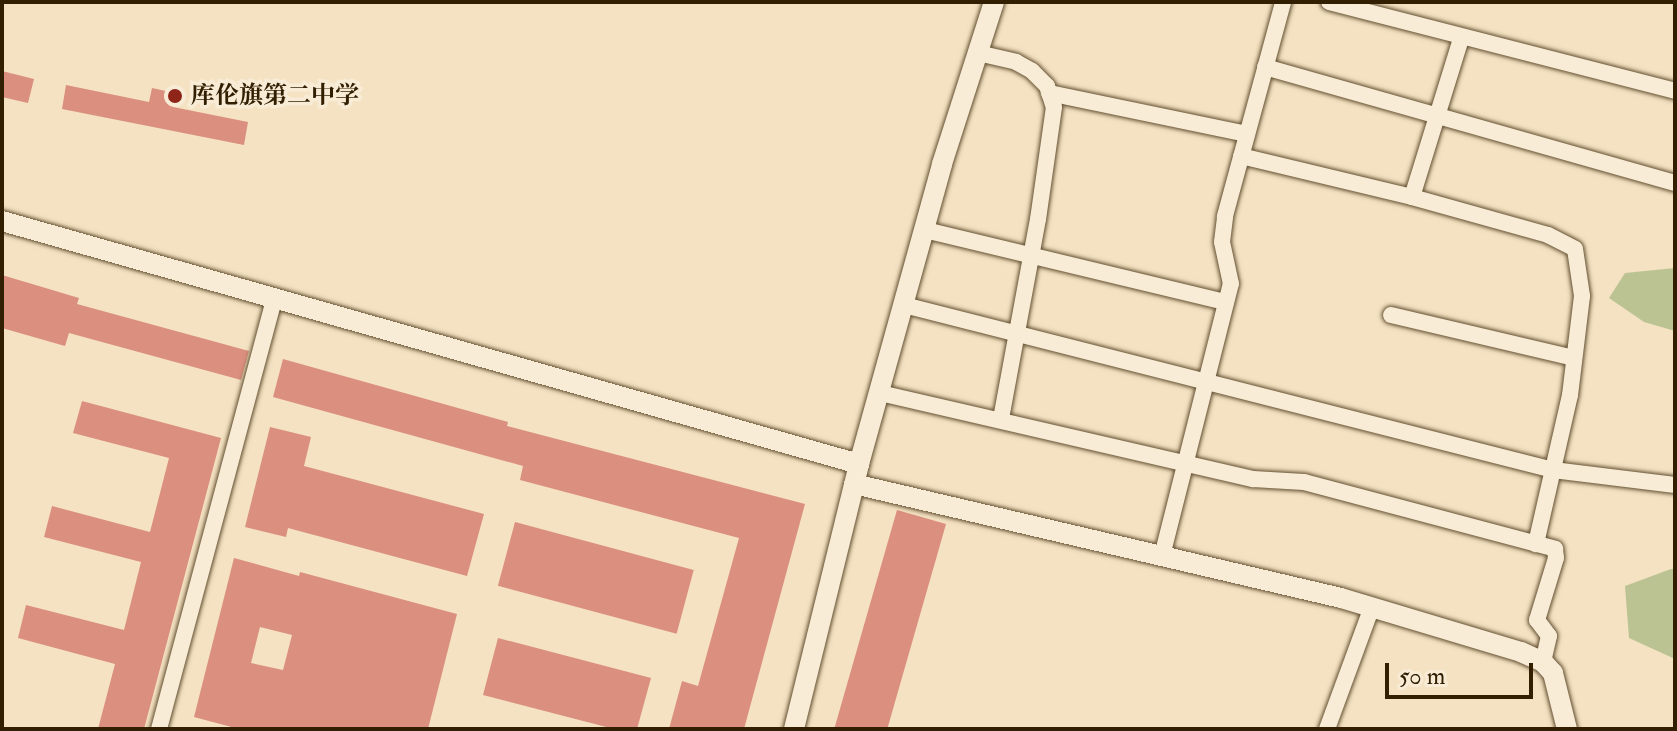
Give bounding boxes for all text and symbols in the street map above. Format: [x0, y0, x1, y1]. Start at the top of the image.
place label: 库伦旗第二中学 [191, 82, 359, 110]
marker: 库伦旗第二中学 [166, 87, 184, 105]
scale bar [1389, 647, 1537, 697]
text: 50 m [1399, 661, 1445, 692]

